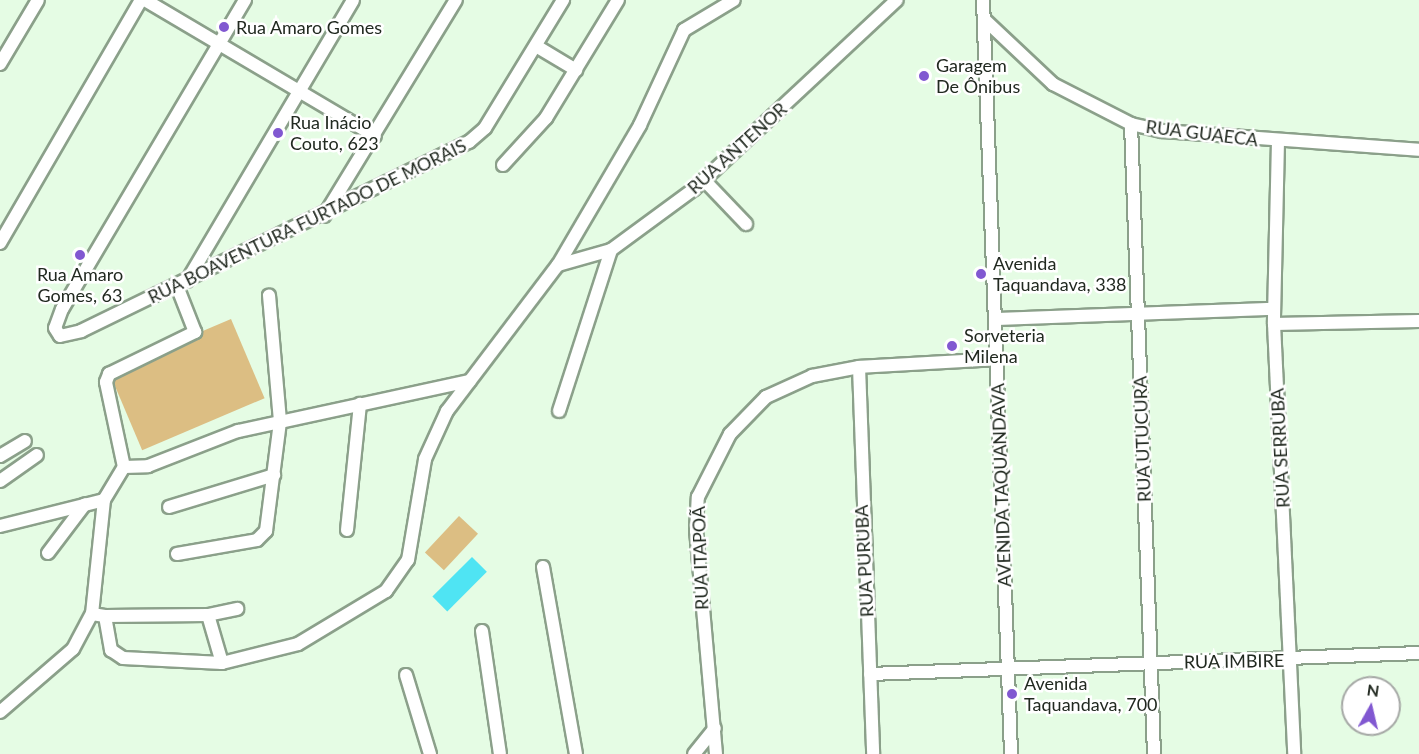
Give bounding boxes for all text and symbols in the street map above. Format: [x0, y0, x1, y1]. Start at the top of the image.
place label: Rua Amaro Gomes [236, 16, 383, 38]
marker: Rua Amaro Gomes [217, 20, 231, 34]
place label: Garagem De Ônibus [936, 55, 1020, 98]
marker: Garagem De Ônibus [917, 69, 931, 83]
street label: RUA ANTENOR [682, 97, 792, 199]
place label: Rua Inácio Couto, 623 [290, 112, 379, 154]
street label: RUA GUAECA [1144, 115, 1260, 151]
marker: Rua Inácio Couto, 623 [271, 126, 285, 140]
street label: RUA BOAVENTURA FURTADO DE MORAIS [144, 134, 470, 308]
marker: Rua Amaro Gomes, 63 [73, 248, 87, 262]
place label: Avenida Taquandava, 338 [993, 253, 1127, 296]
place label: Rua Amaro Gomes, 63 [37, 264, 123, 306]
marker: Avenida Taquandava, 338 [974, 267, 988, 281]
place label: Sorveteria Milena [964, 325, 1045, 368]
marker: Sorveteria Milena [945, 339, 959, 353]
street label: RUA UTUCURA [1129, 375, 1155, 503]
street label: AVENIDA TAQUANDAVA [987, 382, 1015, 588]
street label: RUA SERRUBA [1266, 387, 1294, 509]
street label: RUA PURUBA [850, 504, 878, 618]
street label: RUA ITAPOÃ [687, 505, 713, 611]
street label: RUA IMBIRE [1183, 649, 1285, 673]
place label: Avenida Taquandava, 700 [1024, 673, 1158, 716]
north arrow [1341, 676, 1401, 736]
text: N [1366, 679, 1381, 700]
marker: Avenida Taquandava, 700 [1005, 687, 1019, 701]

